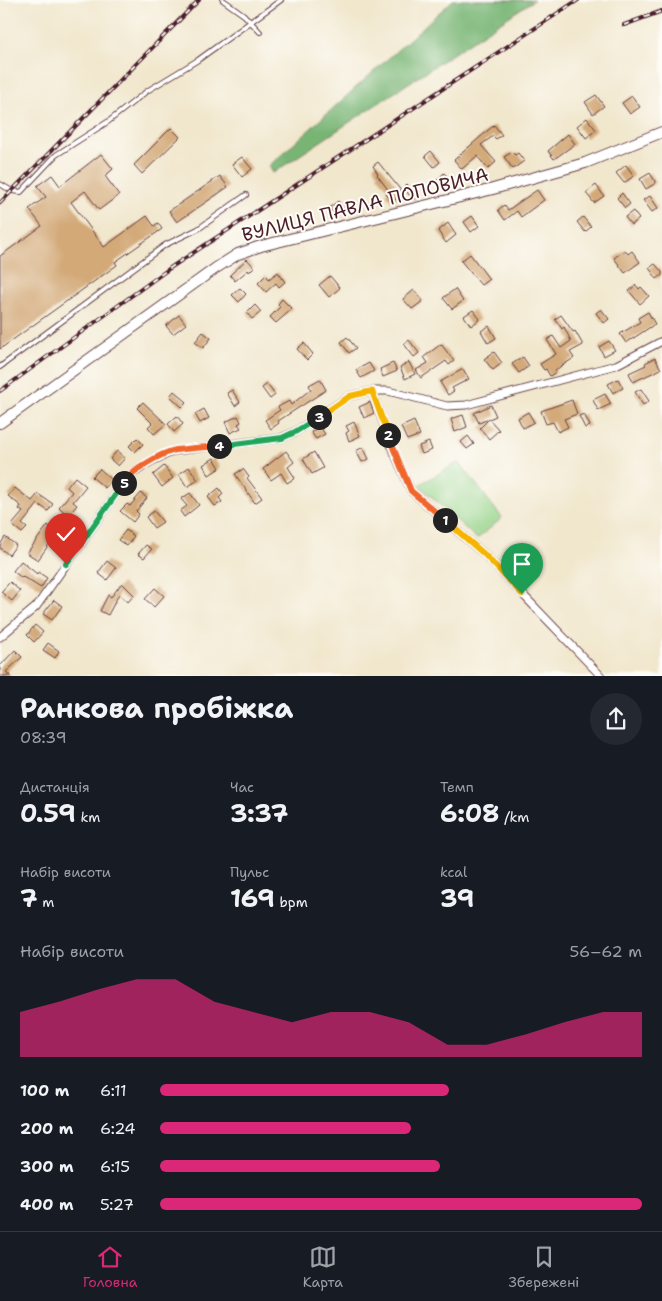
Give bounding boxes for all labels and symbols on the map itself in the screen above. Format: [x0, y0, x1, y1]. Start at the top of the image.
street label: ВУЛИЦЯ ПАВЛА ПОПОВИЧА [239, 162, 491, 247]
pin: 3 [306, 404, 332, 430]
pin: 2 [376, 422, 400, 448]
pin: 4 [206, 434, 232, 458]
pin: 5 [112, 470, 136, 496]
pin: 1 [432, 508, 458, 532]
pin [45, 513, 87, 564]
pin [501, 543, 543, 594]

